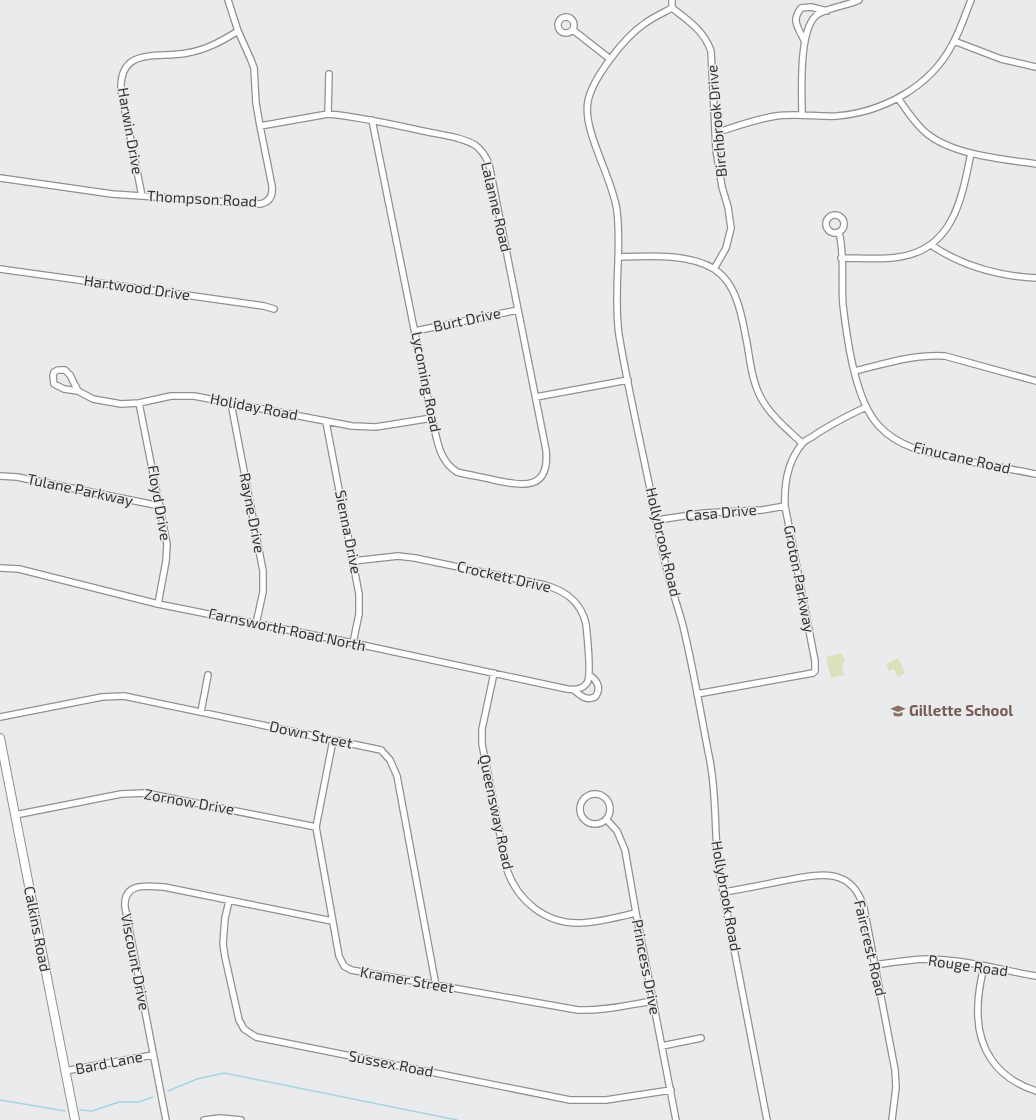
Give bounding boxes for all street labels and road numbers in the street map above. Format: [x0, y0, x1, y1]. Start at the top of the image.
street label: Birchbrook Drive [702, 64, 730, 178]
street label: Harwin Drive [114, 86, 147, 176]
street label: Lalanne Road [478, 160, 516, 254]
street label: Thompson Road [146, 186, 258, 210]
street label: Hartwood Drive [83, 271, 191, 303]
street label: Burt Drive [431, 303, 502, 335]
street label: Lycoming Road [408, 330, 446, 434]
street label: Holiday Road [209, 389, 300, 423]
street label: Finucane Road [912, 437, 1013, 477]
street label: Floyd Drive [144, 464, 175, 542]
street label: Tulane Parkway [26, 469, 135, 509]
street label: Rayne Drive [236, 471, 270, 554]
street label: Hollybrook Road [643, 485, 685, 598]
street label: Sienna Drive [332, 488, 366, 575]
street label: Casa Drive [684, 500, 757, 524]
street label: Groton Parkway [781, 523, 819, 634]
street label: Crockett Drive [455, 556, 553, 596]
street label: Farnsworth Road North [207, 604, 368, 654]
street label: Down Street [268, 716, 355, 752]
street label: Queensway Road [475, 753, 518, 871]
street label: Zornow Drive [143, 784, 236, 818]
street label: Hollybrook Road [708, 839, 746, 952]
street label: Calkins Road [21, 884, 55, 973]
street label: Faircrest Road [851, 898, 891, 998]
street label: Viscount Drive [118, 912, 154, 1012]
street label: Princess Drive [629, 918, 665, 1016]
street label: Rouge Road [927, 950, 1009, 980]
street label: Kramer Street [359, 962, 456, 996]
street label: Sussex Road [347, 1046, 435, 1080]
street label: Bard Lane [74, 1047, 144, 1077]

